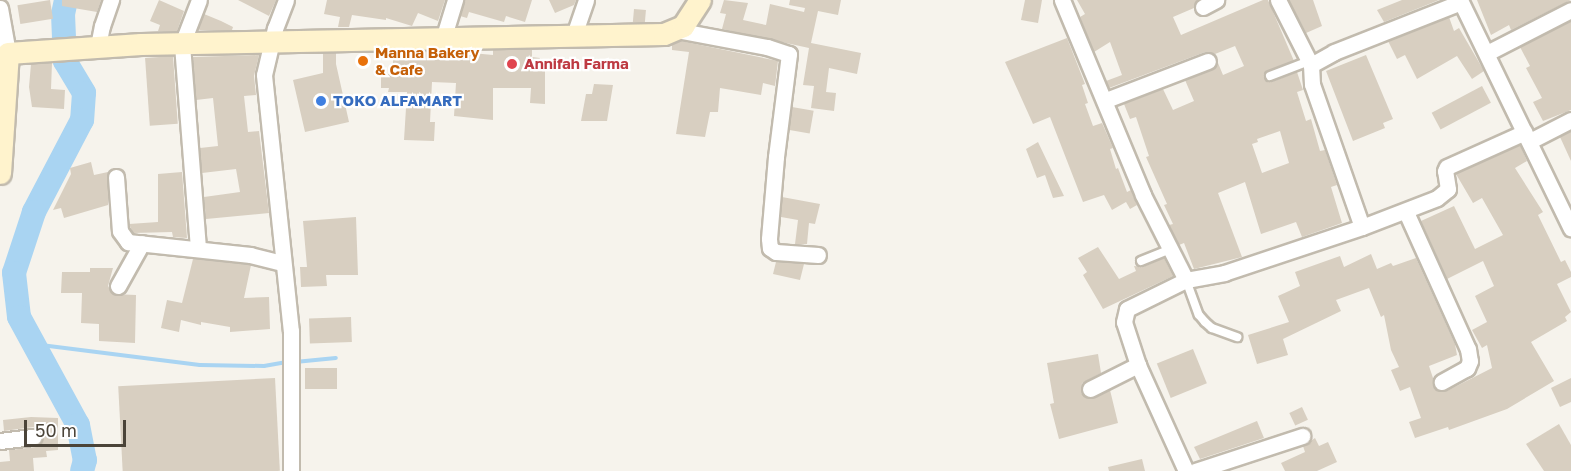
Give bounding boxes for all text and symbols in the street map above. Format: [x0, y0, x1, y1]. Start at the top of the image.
place label: Manna Bakery & Cafe [375, 43, 479, 78]
marker: Manna Bakery & Cafe [356, 54, 370, 68]
place label: Annifah Farma [524, 55, 629, 73]
marker: Annifah Farma [505, 57, 519, 71]
place label: TOKO ALFAMART [333, 92, 462, 110]
marker: TOKO ALFAMART [314, 94, 328, 108]
scale bar [27, 408, 129, 446]
text: 50 m [35, 419, 77, 441]

